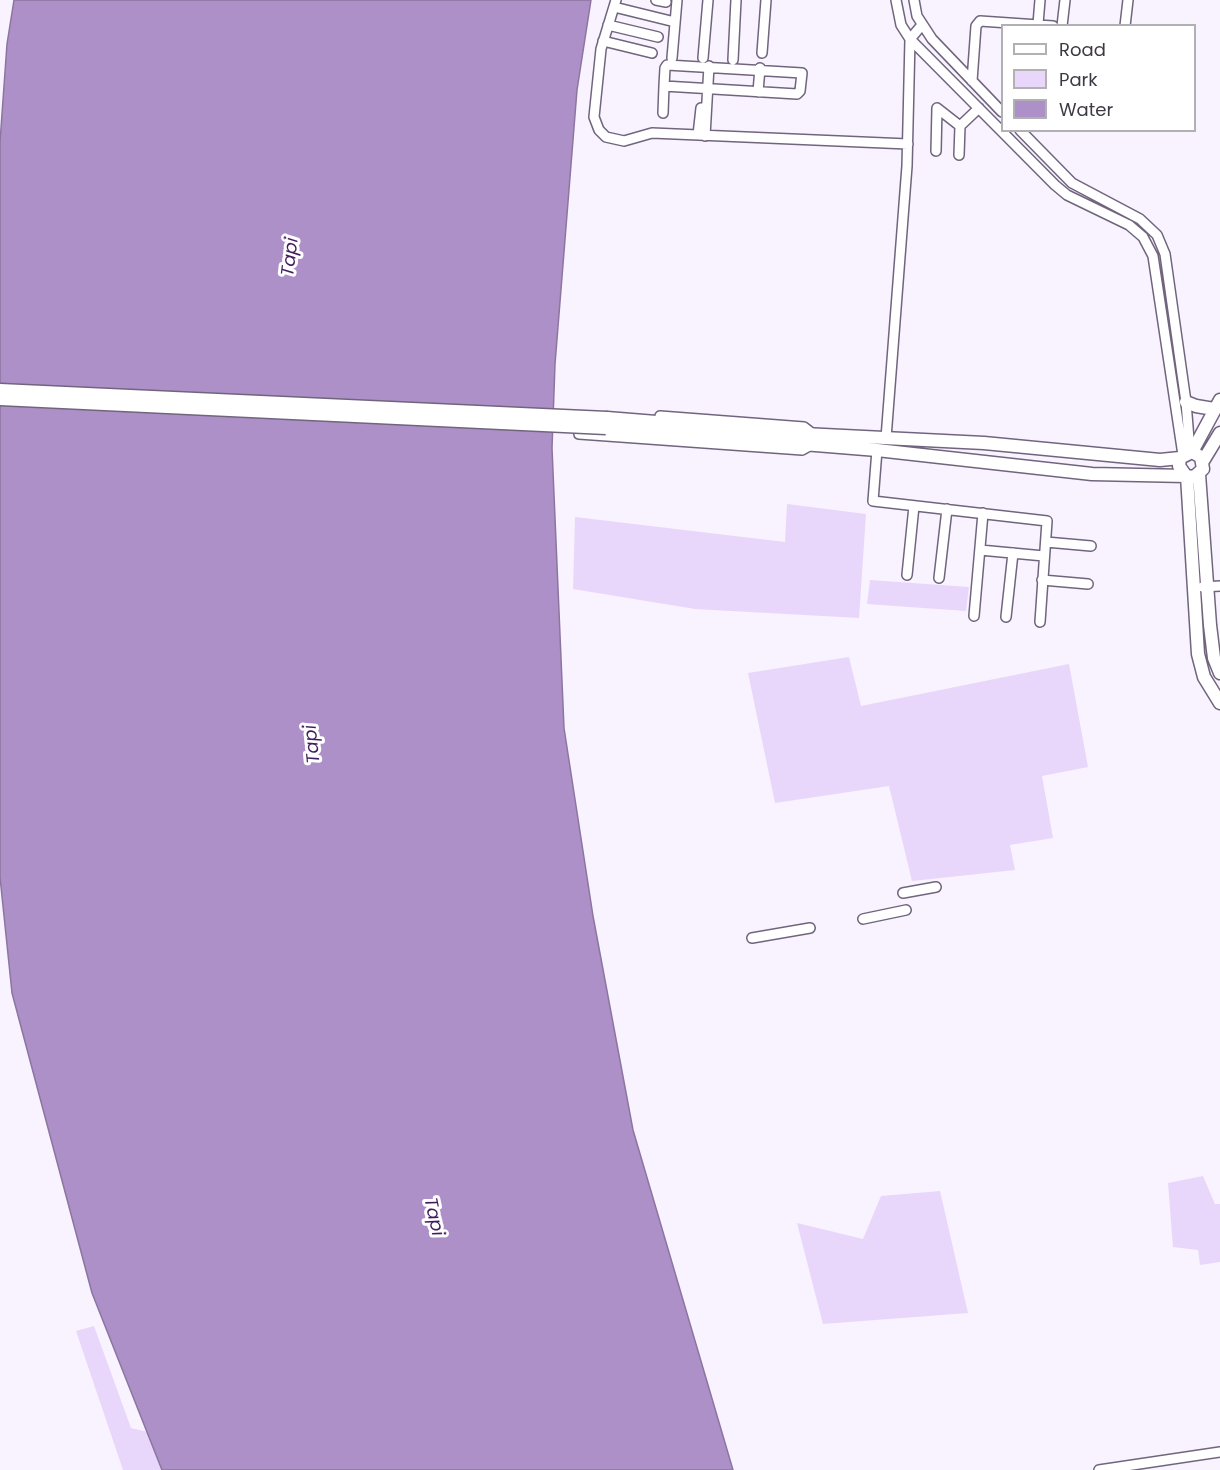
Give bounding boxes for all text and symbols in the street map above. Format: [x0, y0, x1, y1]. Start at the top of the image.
legend [1001, 24, 1196, 132]
text: Road [1059, 37, 1106, 62]
text: Park [1059, 67, 1098, 92]
text: Water [1059, 97, 1113, 122]
water label: Tapi [278, 237, 304, 277]
water label: Tapi [300, 724, 326, 764]
water label: Tapi [418, 1196, 448, 1238]

